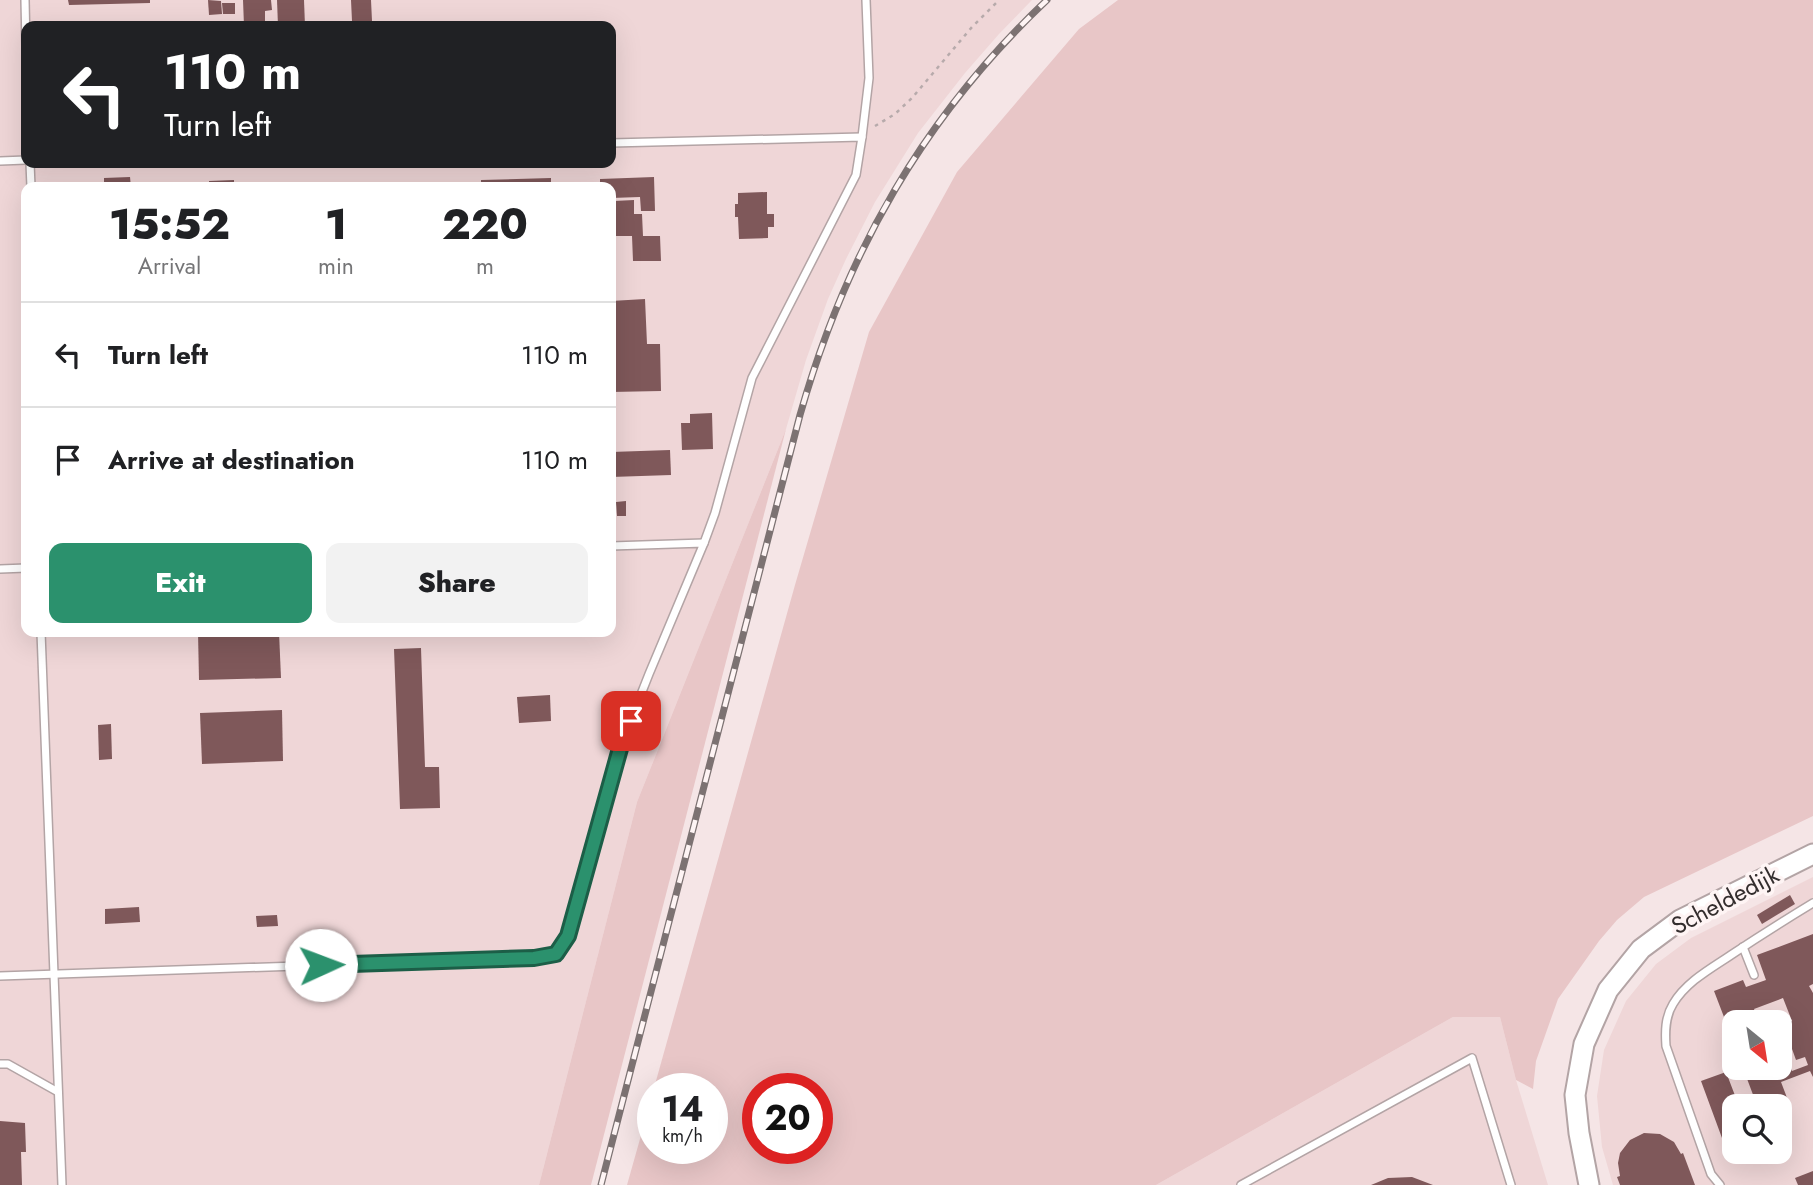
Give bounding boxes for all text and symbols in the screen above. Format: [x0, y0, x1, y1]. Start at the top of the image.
text: 110 m [164, 37, 301, 107]
icon: left [49, 49, 140, 140]
text: Turn left [164, 102, 271, 148]
text: 15:52 [109, 194, 230, 255]
text: 1 [325, 194, 347, 255]
text: 220 [442, 194, 528, 255]
text: Arrival [138, 249, 201, 283]
text: min [318, 249, 354, 283]
text: m [476, 249, 494, 283]
icon: left [49, 336, 87, 374]
text: Turn left [108, 336, 208, 374]
text: 110 m [521, 336, 588, 374]
icon: arrive [49, 441, 87, 479]
text: Arrive at destination [108, 441, 355, 479]
text: 110 m [521, 441, 588, 479]
button: Exit [49, 543, 312, 623]
button: Share [326, 543, 588, 623]
pin [601, 691, 661, 751]
icon: arrive [612, 702, 650, 740]
street label: Scheldedijk [1665, 857, 1786, 943]
position arrow [284, 928, 358, 1002]
north arrow [1722, 1010, 1792, 1080]
map controls [1722, 1010, 1792, 1164]
speed limit sign: 20 [742, 1073, 833, 1164]
text: 14 [661, 1084, 704, 1134]
button: search [1722, 1094, 1792, 1164]
text: km/h [662, 1123, 703, 1149]

